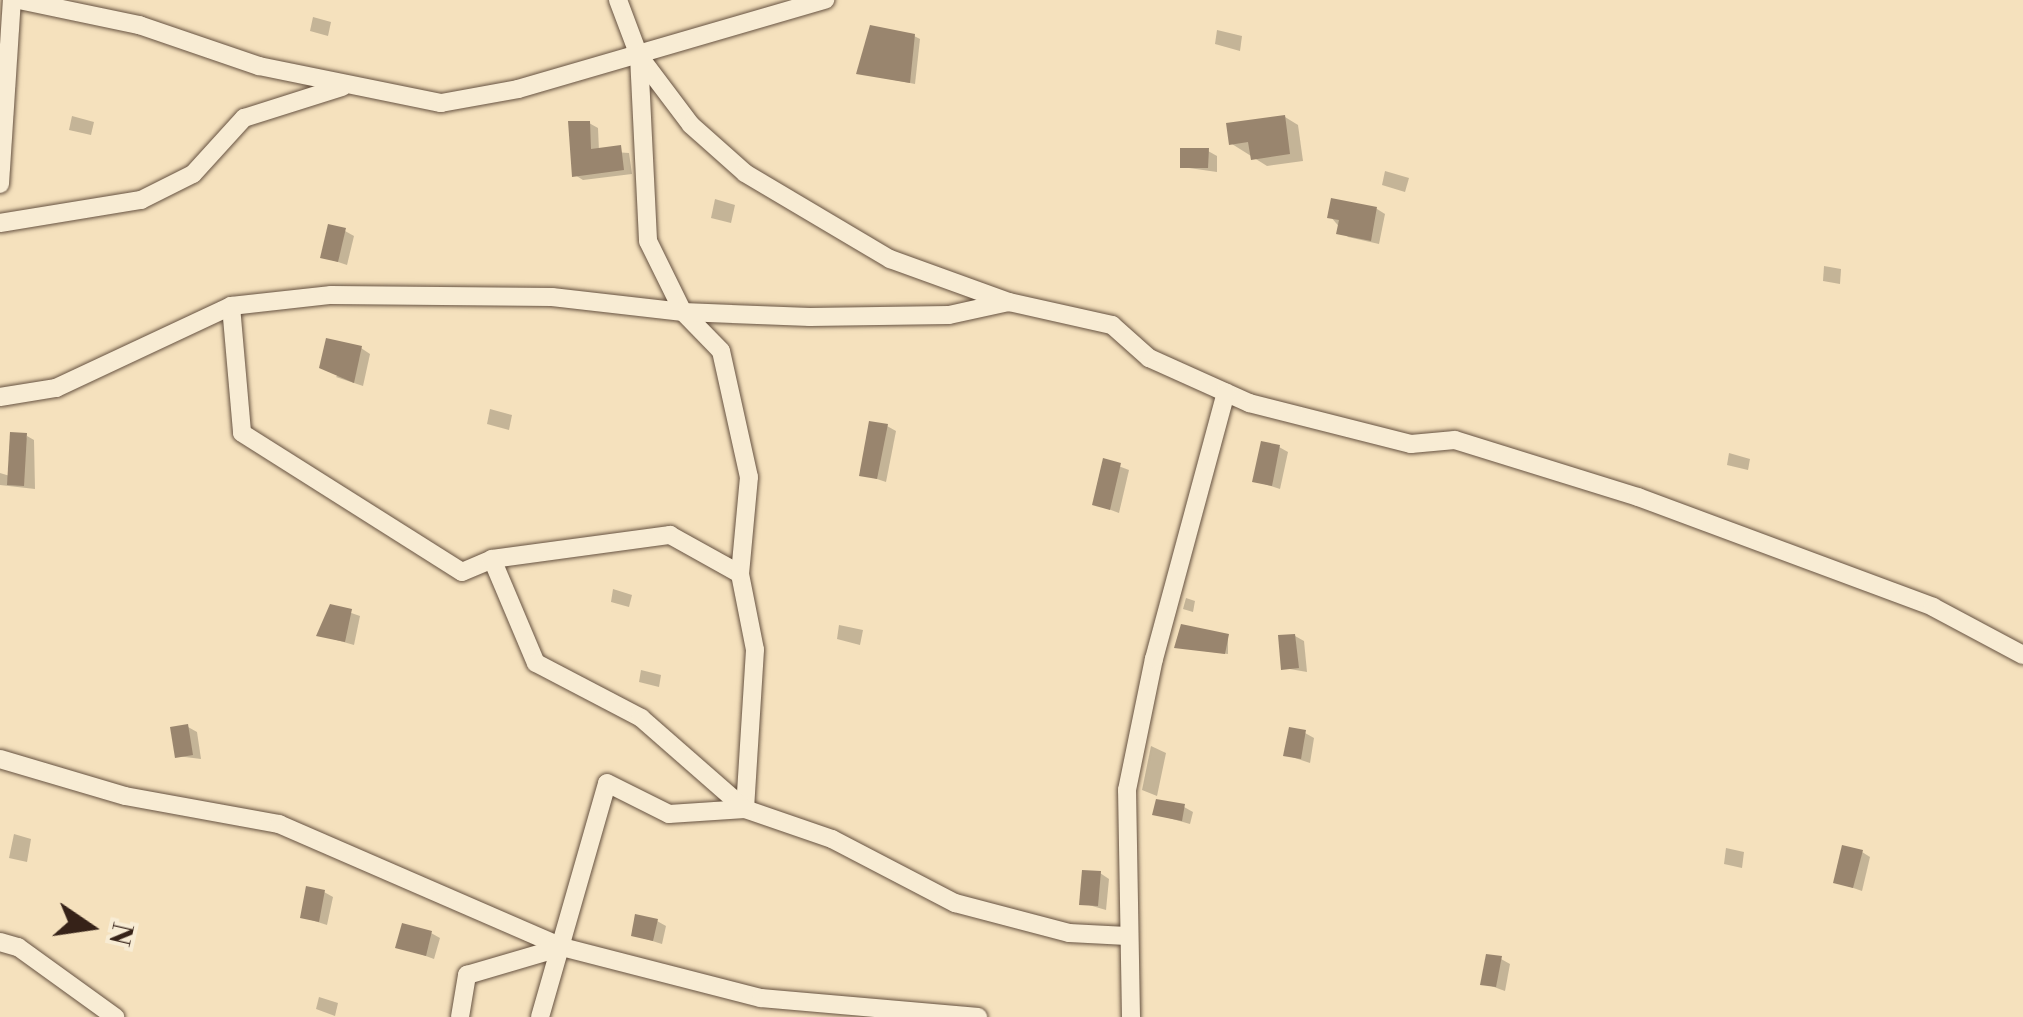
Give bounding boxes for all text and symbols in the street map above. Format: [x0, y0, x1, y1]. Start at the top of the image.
north arrow [40, 877, 140, 977]
text: N [100, 919, 139, 949]

